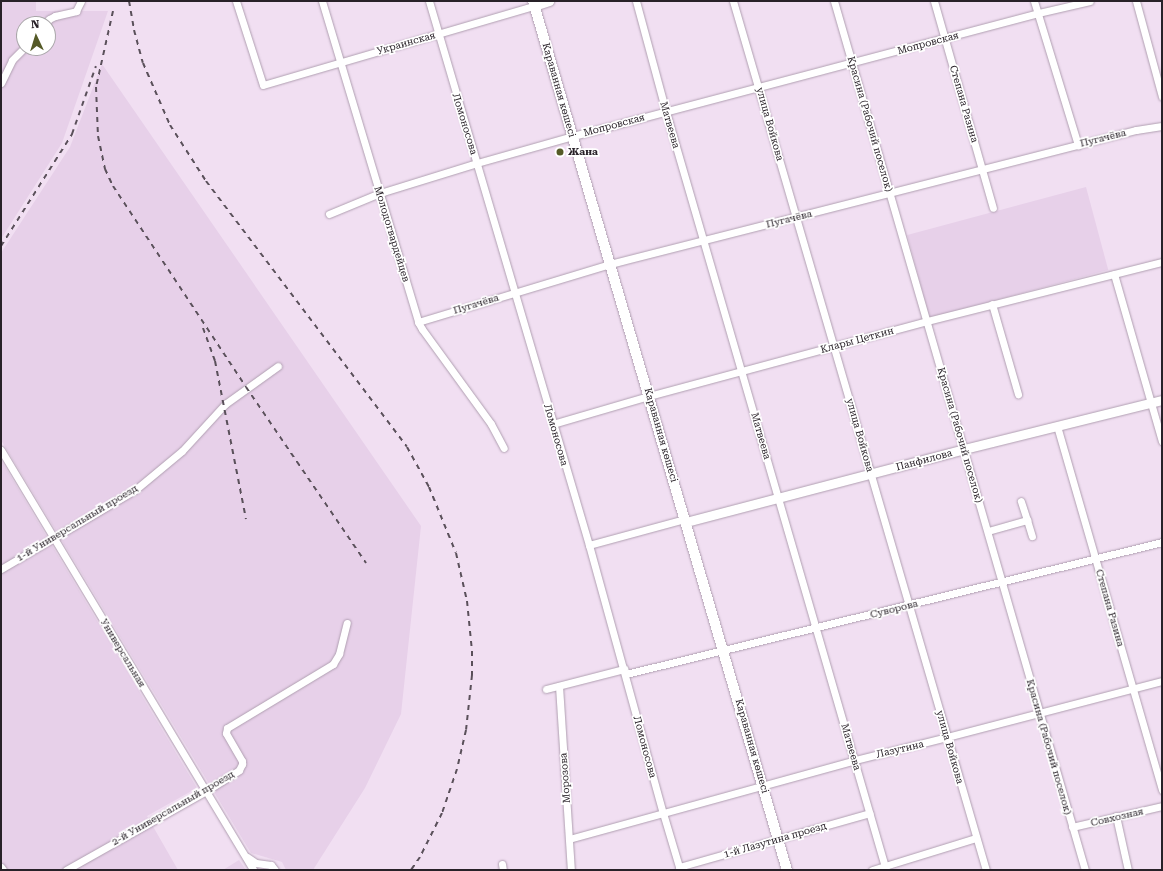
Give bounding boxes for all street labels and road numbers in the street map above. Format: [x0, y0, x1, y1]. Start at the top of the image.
street label: Украинская [375, 29, 437, 57]
street label: Мопровская [896, 29, 960, 57]
street label: Караванная көшесі [540, 41, 578, 139]
street label: Красина (Рабочий поселок) [845, 55, 895, 193]
street label: Степана Разина [947, 64, 981, 144]
street label: улица Войкова [754, 86, 786, 162]
street label: Ломоносова [450, 92, 480, 156]
street label: Матвеева [658, 100, 682, 150]
street label: Мопровская [582, 111, 646, 139]
street label: Пугачёва [1079, 127, 1127, 149]
street label: Молодогвардейцев [372, 185, 412, 283]
street label: Пугачёва [765, 208, 813, 230]
street label: Пугачёва [452, 291, 500, 317]
street label: Клары Цеткин [819, 324, 895, 356]
street label: Красина (Рабочий поселок) [935, 366, 985, 504]
street label: Караванная көшесі [642, 386, 680, 484]
street label: улица Войкова [844, 397, 876, 473]
street label: Ломоносова [541, 403, 571, 467]
street label: Матвеева [749, 411, 773, 461]
street label: Панфилова [895, 447, 953, 473]
street label: 1-й Универсальный проезд [14, 482, 140, 564]
street label: Степана Разина [1093, 568, 1127, 648]
street label: Суворова [869, 597, 919, 621]
street label: Универсальная [98, 617, 148, 689]
street label: Красина (Рабочий поселок) [1024, 678, 1074, 816]
street label: Караванная көшесі [733, 697, 771, 795]
street label: улица Войкова [934, 709, 966, 785]
street label: Ломоносова [631, 715, 659, 779]
street label: Матвеева [839, 722, 863, 772]
street label: Лазутина [875, 738, 925, 760]
street label: Морозова [557, 752, 573, 804]
street label: 2-й Универсальный проезд [110, 768, 236, 848]
street label: Совхозная [1089, 805, 1145, 829]
street label: 1-й Лазутина проезд [722, 820, 828, 860]

